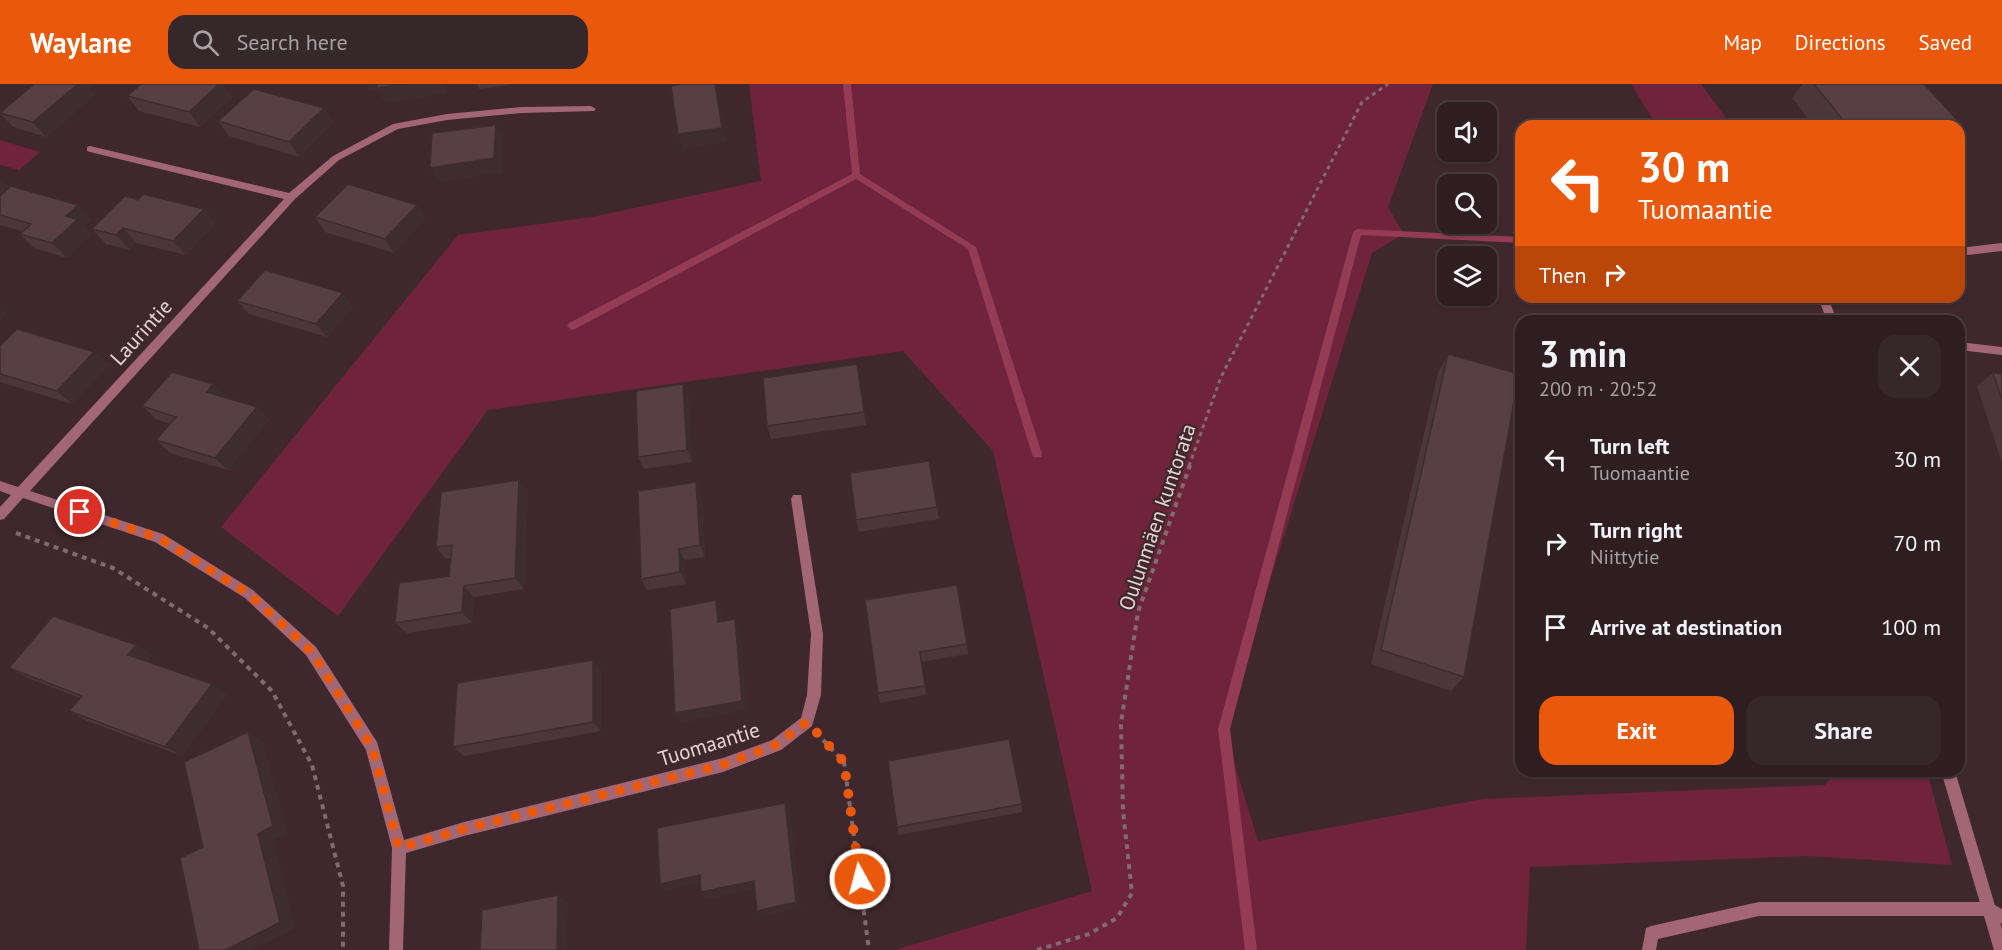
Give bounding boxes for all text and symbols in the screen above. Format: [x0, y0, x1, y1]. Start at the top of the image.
search box [168, 15, 588, 69]
text: Waylane [30, 24, 132, 61]
icon: search [189, 26, 222, 59]
text: Search here [237, 28, 348, 56]
text: Map [1723, 29, 1762, 56]
text: Directions [1795, 29, 1886, 56]
text: Saved [1919, 29, 1972, 56]
map controls [1437, 102, 1497, 306]
button: sound [1437, 102, 1497, 162]
text: 30 m [1638, 139, 1730, 194]
icon: left [1539, 144, 1617, 222]
button: search [1437, 174, 1497, 234]
text: Tuomaantie [1638, 192, 1773, 226]
button: layers [1437, 246, 1497, 306]
icon: right [1598, 258, 1631, 291]
text: Then [1539, 261, 1586, 289]
street label: Laurintie [104, 293, 178, 371]
text: 3 min [1539, 330, 1627, 377]
button: close [1878, 335, 1941, 398]
text: 200 m · 20:52 [1539, 376, 1657, 402]
street label: Oulunmäen kuntorata [1112, 420, 1202, 614]
text: Turn left [1590, 432, 1670, 460]
icon: left [1539, 443, 1572, 476]
text: 30 m [1893, 445, 1941, 473]
text: Tuomaantie [1590, 460, 1690, 486]
pin [54, 486, 105, 537]
icon: arrive [63, 495, 96, 528]
text: Turn right [1590, 516, 1682, 544]
icon: right [1539, 527, 1572, 560]
text: 70 m [1893, 529, 1941, 557]
text: Niittytie [1590, 544, 1659, 570]
icon: arrive [1539, 611, 1572, 644]
text: Arrive at destination [1590, 613, 1782, 641]
text: 100 m [1881, 613, 1941, 641]
button: Exit [1539, 696, 1734, 765]
button: Share [1746, 696, 1941, 765]
street label: Tuomaantie [655, 716, 763, 772]
position arrow [828, 847, 892, 911]

